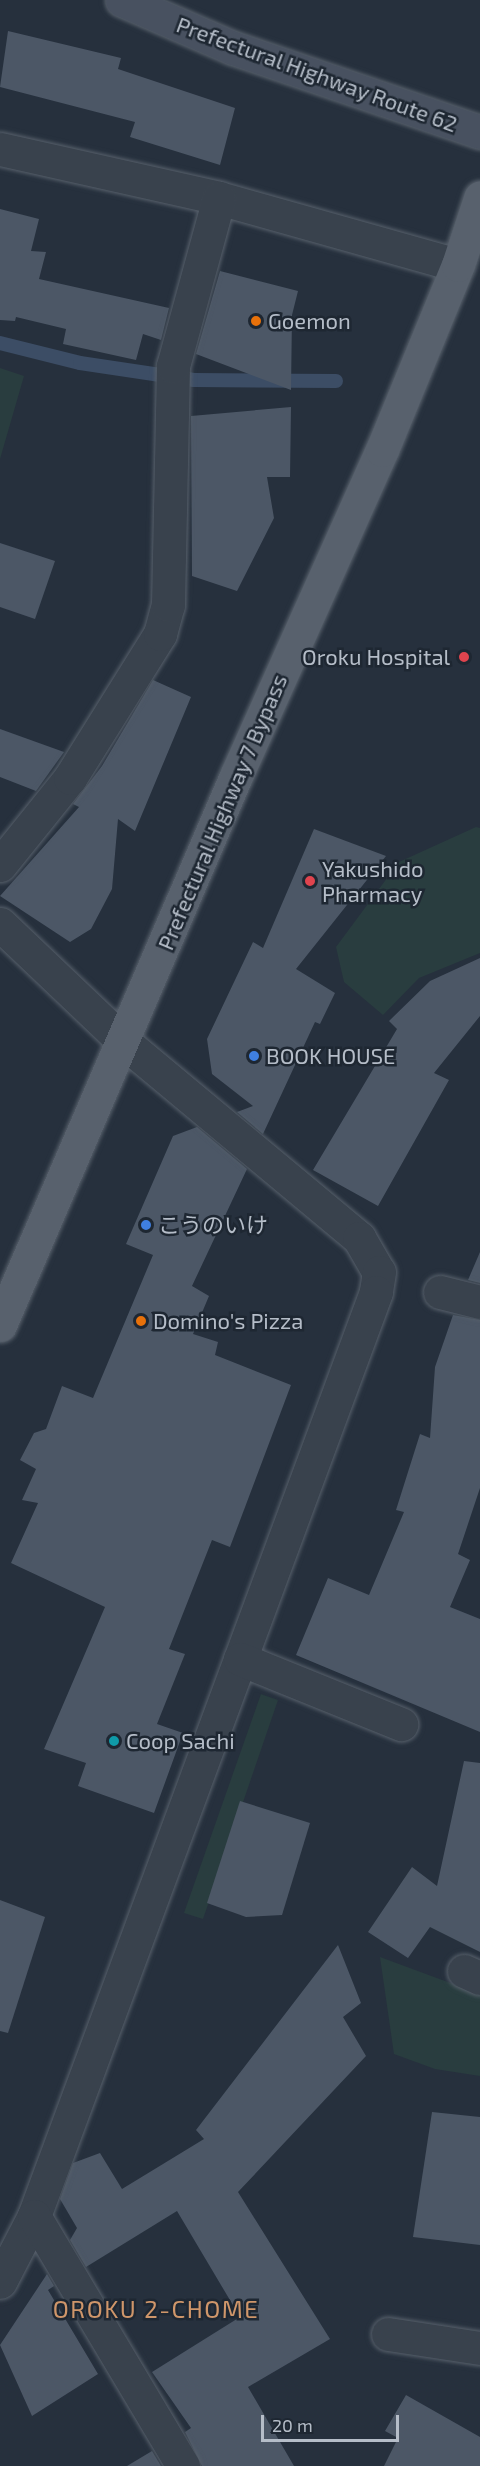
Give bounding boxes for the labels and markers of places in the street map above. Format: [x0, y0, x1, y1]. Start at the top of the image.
place label: Goemon [268, 308, 351, 334]
marker: Goemon [249, 314, 263, 328]
place label: Oroku Hospital [302, 644, 450, 670]
marker: Oroku Hospital [455, 648, 473, 666]
place label: Yakushido Pharmacy [322, 855, 424, 906]
marker: Yakushido Pharmacy [303, 874, 317, 888]
place label: BOOK HOUSE [266, 1043, 396, 1069]
marker: BOOK HOUSE [247, 1049, 261, 1063]
place label: こうのいけ [158, 1212, 268, 1238]
marker: こうのいけ [139, 1218, 153, 1232]
place label: Domino's Pizza [153, 1308, 303, 1334]
marker: Domino's Pizza [134, 1314, 148, 1328]
place label: Coop Sachi [126, 1728, 235, 1754]
marker: Coop Sachi [107, 1734, 121, 1748]

